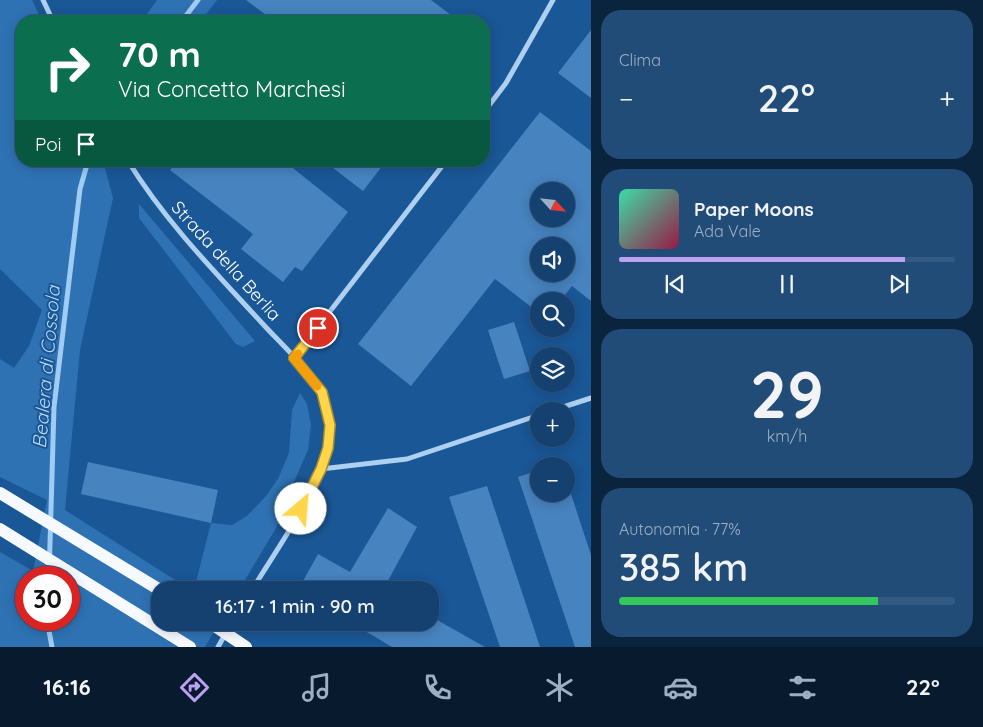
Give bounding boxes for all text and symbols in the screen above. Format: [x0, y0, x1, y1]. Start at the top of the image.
text: 70 m [118, 32, 201, 76]
icon: right [35, 35, 100, 100]
text: Clima [619, 50, 661, 70]
text: 22° [758, 74, 815, 122]
text: Via Concetto Marchesi [118, 75, 346, 103]
text: − [619, 81, 634, 116]
text: + [939, 81, 955, 116]
icon: arrive [72, 130, 100, 158]
text: Poi [35, 132, 62, 156]
north arrow [530, 182, 575, 228]
map controls [530, 182, 575, 502]
street label: Strada della Berlia [166, 196, 286, 325]
text: Paper Moons [694, 197, 814, 221]
text: Ada Vale [694, 221, 761, 241]
button: sound [530, 237, 575, 282]
icon: previous [661, 270, 689, 298]
icon: pause [773, 270, 801, 298]
icon: next [885, 270, 913, 298]
water label: Bealera di Cossola [27, 283, 65, 449]
button: search [530, 292, 575, 337]
pin [297, 307, 339, 349]
icon: arrive [304, 314, 332, 342]
button: layers [530, 347, 575, 392]
text: 29 [750, 353, 824, 434]
button: + [530, 402, 575, 447]
text: km/h [767, 426, 807, 446]
button: − [530, 457, 575, 502]
position arrow [274, 482, 326, 534]
text: Autonomia · 77% [619, 519, 741, 539]
text: 385 km [619, 543, 748, 591]
speed limit sign: 30 [15, 566, 80, 631]
text: 16:17 · 1 min · 90 m [215, 594, 375, 618]
icon: directions [177, 670, 212, 705]
icon: music [299, 670, 334, 705]
icon: phone [420, 670, 455, 705]
icon: climate [542, 670, 577, 705]
icon: car [663, 670, 698, 705]
icon: filters [785, 670, 820, 705]
text: 16:16 [43, 673, 91, 701]
text: 22° [906, 673, 940, 701]

